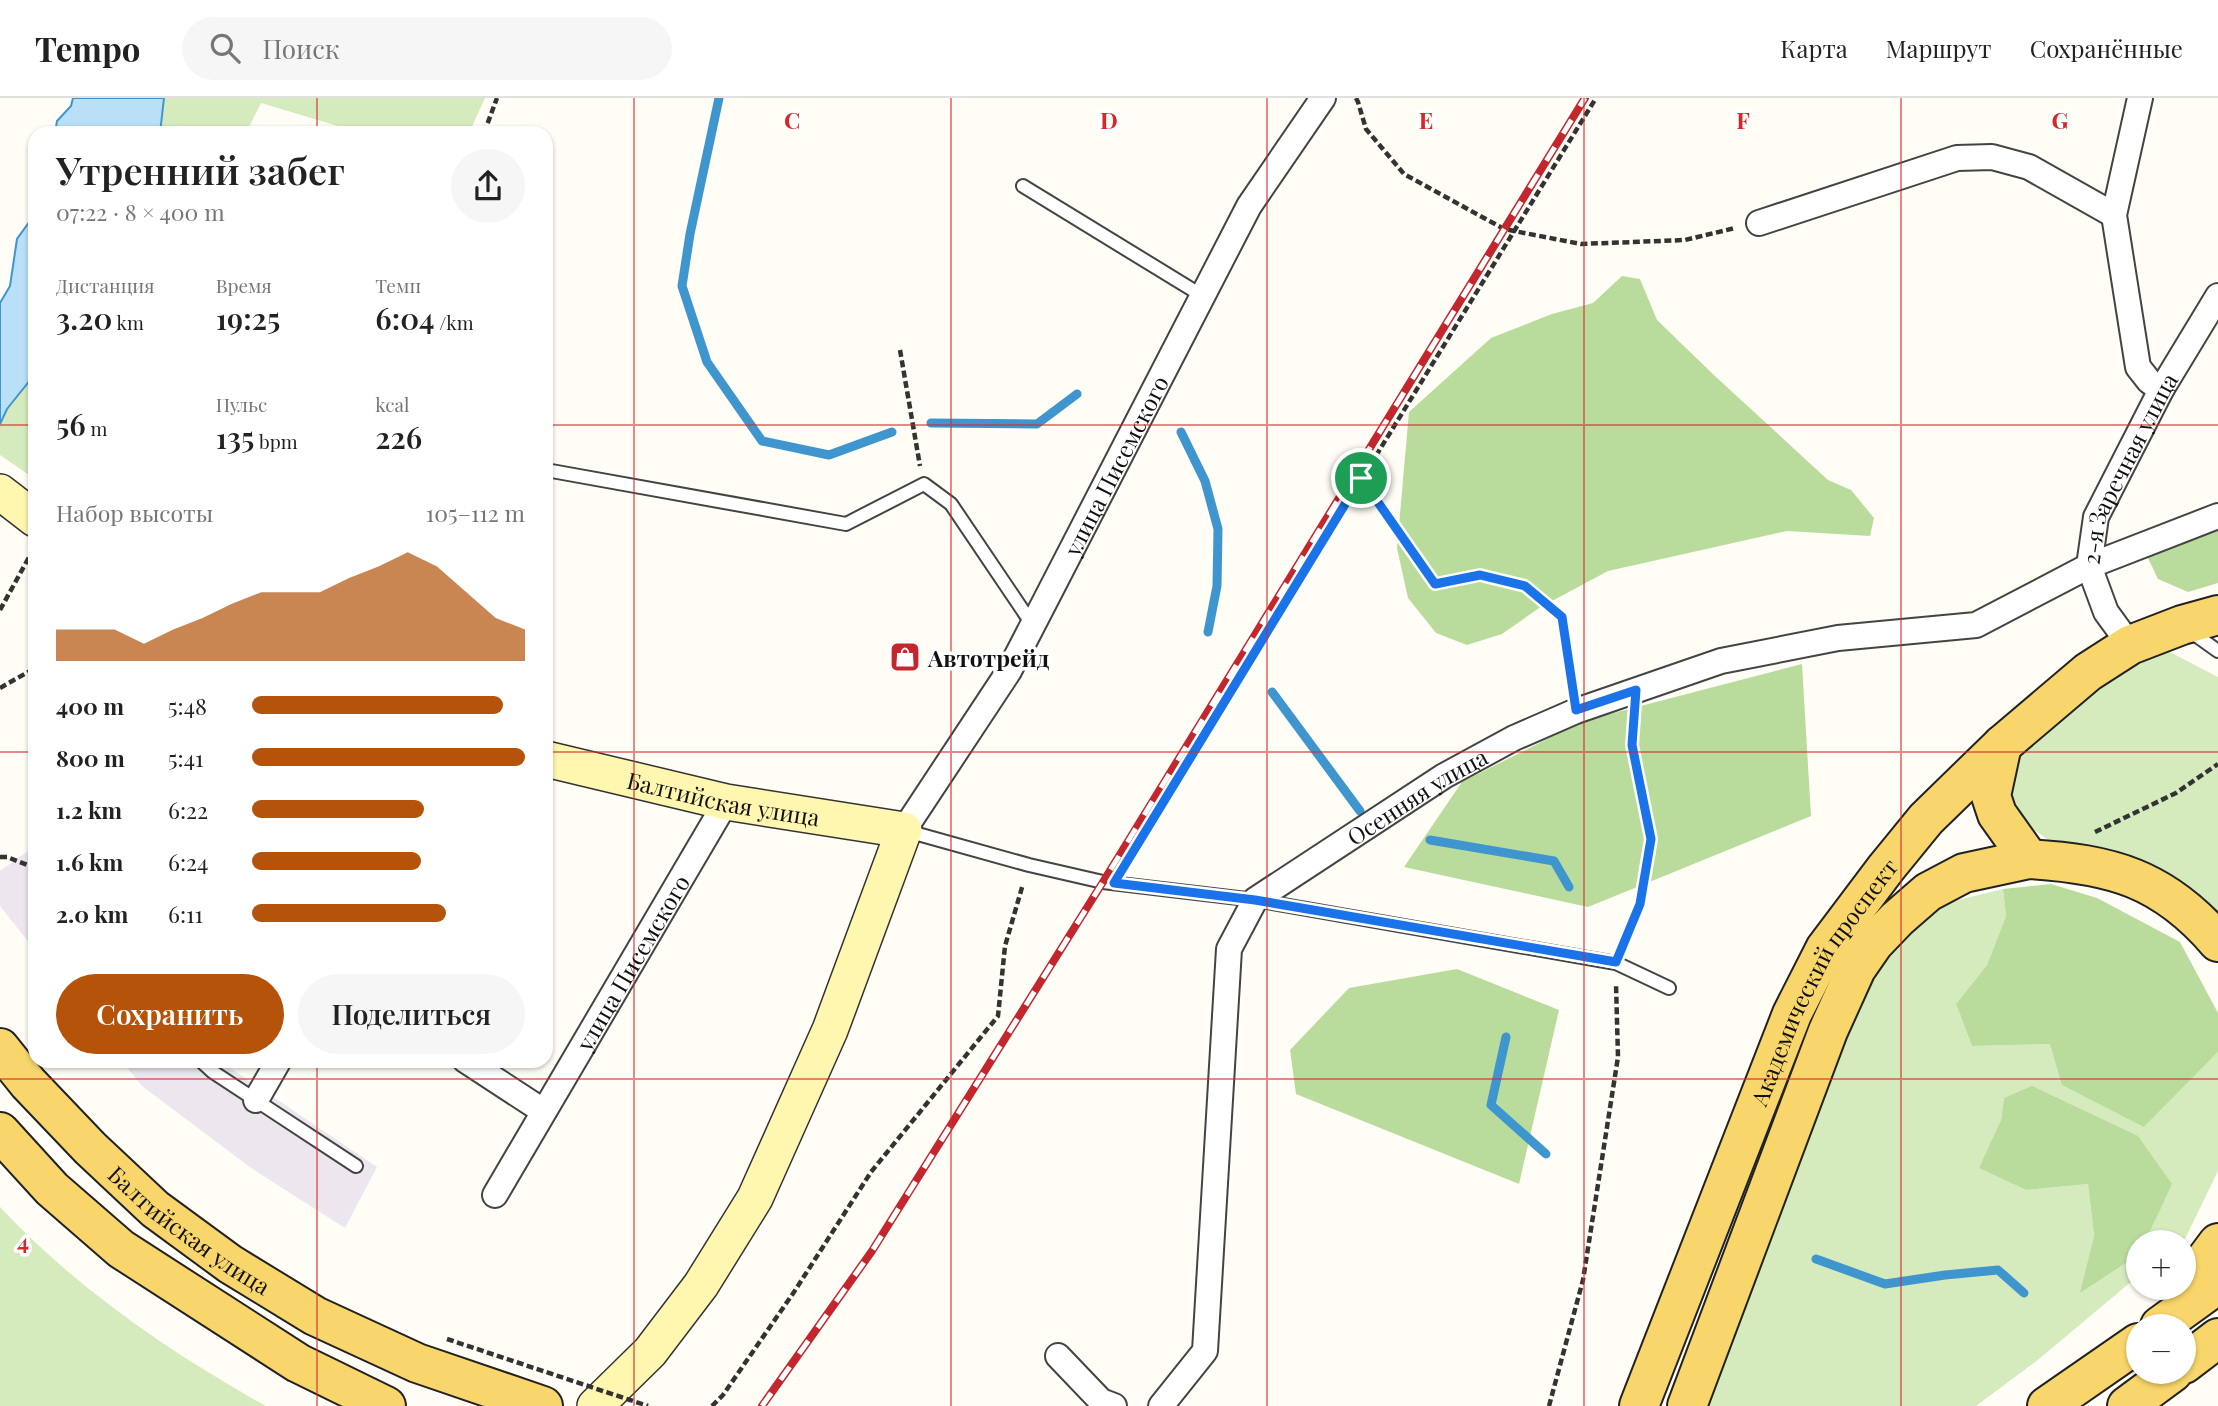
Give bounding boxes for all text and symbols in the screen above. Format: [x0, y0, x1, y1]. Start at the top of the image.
search box [182, 17, 672, 80]
text: Tempo [35, 26, 140, 70]
icon: search [206, 29, 244, 67]
text: Поиск [262, 31, 340, 66]
text: Карта [1780, 32, 1848, 64]
text: Маршрут [1886, 32, 1992, 64]
text: Сохранённые [2030, 32, 2183, 64]
text: C [784, 104, 800, 135]
text: D [1100, 104, 1118, 135]
text: E [1419, 104, 1433, 135]
text: F [1736, 104, 1750, 135]
text: G [2052, 104, 2069, 135]
text: Утренний забег [56, 144, 345, 195]
button: share [451, 149, 525, 223]
text: 07:22 · 8 × 400 m [56, 196, 225, 227]
text: Дистанция [56, 272, 154, 298]
text: Время [216, 272, 272, 298]
text: Темп [375, 272, 421, 298]
text: 3.20 [56, 298, 112, 338]
text: 19:25 [216, 298, 280, 338]
text: 6:04 [375, 298, 434, 338]
text: km [112, 309, 144, 335]
text: /km [434, 309, 474, 335]
street label: 2-я Заречная улица [2074, 366, 2184, 566]
street label: улица Писемского [1055, 370, 1175, 562]
text: Пульс [216, 391, 267, 417]
text: kcal [375, 391, 409, 417]
text: 56 [56, 404, 86, 444]
text: m [86, 415, 107, 441]
text: 135 [216, 417, 254, 457]
text: 226 [375, 417, 422, 457]
text: bpm [254, 428, 298, 454]
pin [1331, 448, 1391, 508]
icon: arrive [1342, 459, 1380, 497]
text: Набор высоты [56, 497, 213, 528]
text: 105–112 m [426, 497, 525, 528]
shop icon: Автотрейд [888, 640, 922, 674]
place label: Автотрейд [927, 642, 1050, 673]
text: 400 m [56, 690, 124, 721]
text: 5:48 [168, 690, 207, 721]
street label: Осенняя улица [1340, 740, 1493, 851]
text: 800 m [56, 742, 125, 773]
text: 5:41 [168, 742, 204, 773]
street label: Балтийская улица [624, 763, 823, 832]
text: 1.2 km [56, 794, 122, 825]
text: 6:22 [168, 794, 208, 825]
text: 1.6 km [56, 846, 123, 877]
text: 6:24 [168, 846, 208, 877]
street label: Академический проспект [1742, 851, 1904, 1111]
street label: улица Писемского [568, 869, 696, 1057]
text: 2.0 km [56, 898, 128, 929]
text: 6:11 [168, 898, 203, 929]
button: Сохранить [56, 974, 284, 1054]
button: Поделиться [298, 974, 525, 1054]
street label: Балтийская улица [102, 1158, 277, 1301]
text: 4 [17, 1225, 29, 1256]
map controls [2126, 1230, 2196, 1384]
button: + [2126, 1230, 2196, 1300]
button: − [2126, 1314, 2196, 1384]

